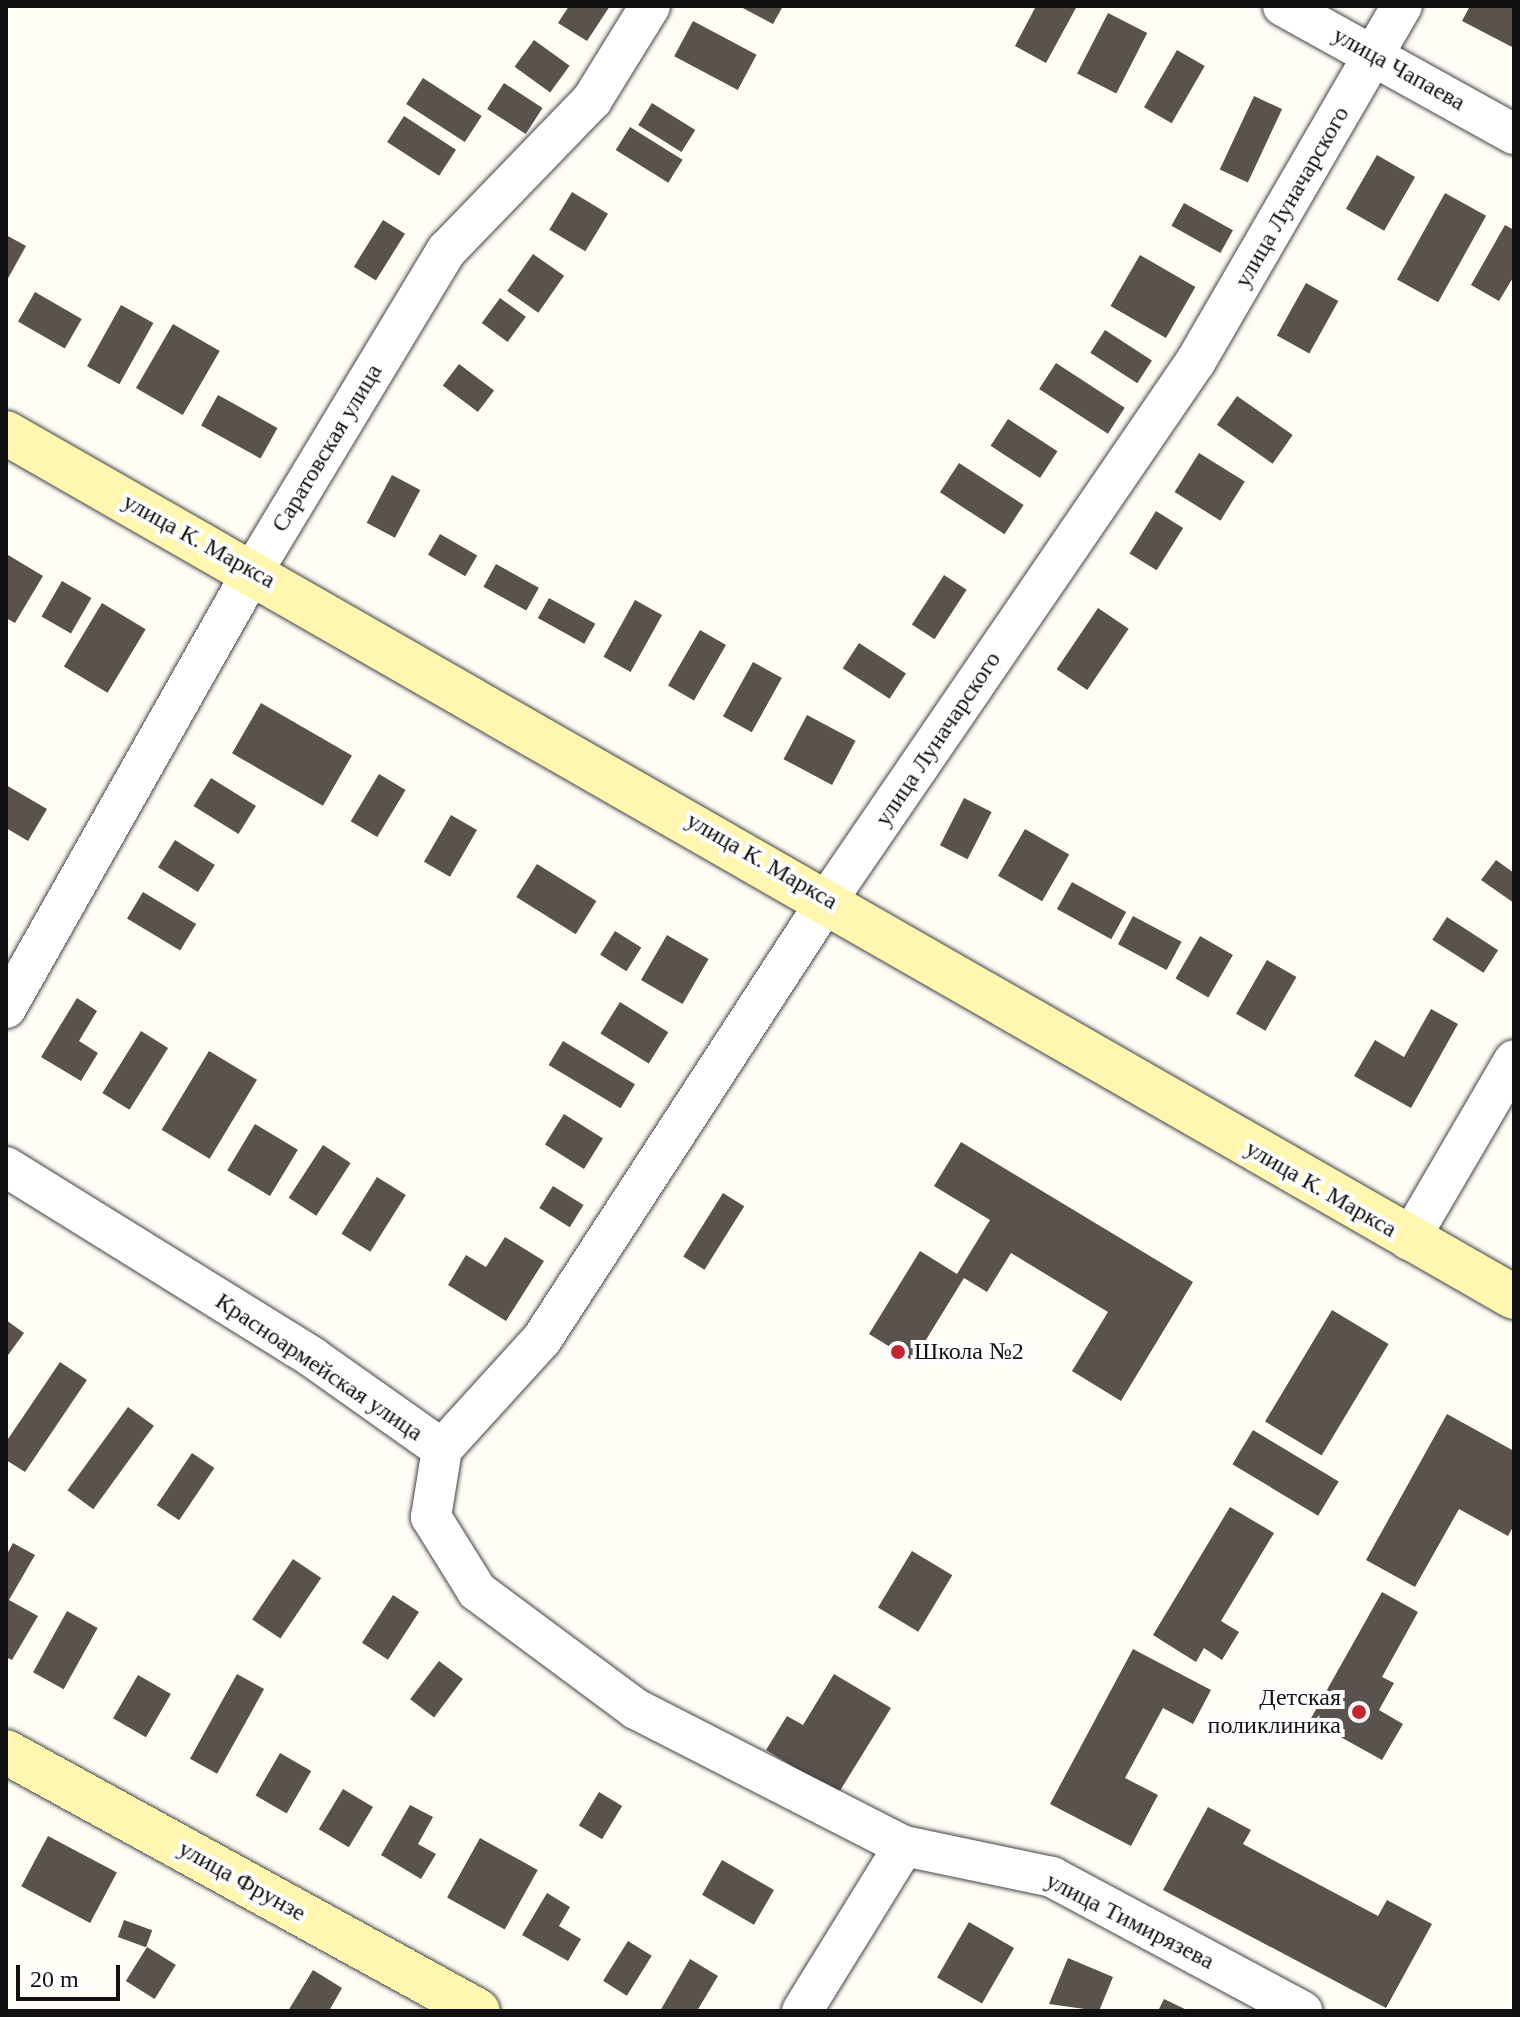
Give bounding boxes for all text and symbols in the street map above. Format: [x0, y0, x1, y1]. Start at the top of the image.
street label: улица Чапаева [1328, 21, 1470, 117]
street label: улица Луначарского [1228, 101, 1356, 293]
street label: Саратовская улица [265, 359, 389, 537]
street label: улица К. Маркса [118, 487, 280, 595]
street label: улица Луначарского [869, 646, 1007, 832]
street label: улица К. Маркса [681, 806, 843, 916]
street label: улица К. Маркса [1240, 1134, 1402, 1244]
street label: Красноармейская улица [210, 1287, 428, 1447]
place label: Школа №2 [914, 1338, 1024, 1366]
marker: Школа №2 [889, 1343, 907, 1361]
place label: Детская поликлиника [1208, 1684, 1341, 1740]
marker: Детская поликлиника [1348, 1701, 1370, 1723]
street label: улица Фрунзе [173, 1834, 311, 1928]
street label: улица Тимирязева [1041, 1866, 1219, 1976]
scale bar [20, 1949, 124, 1999]
text: 20 m [30, 1966, 79, 1992]

